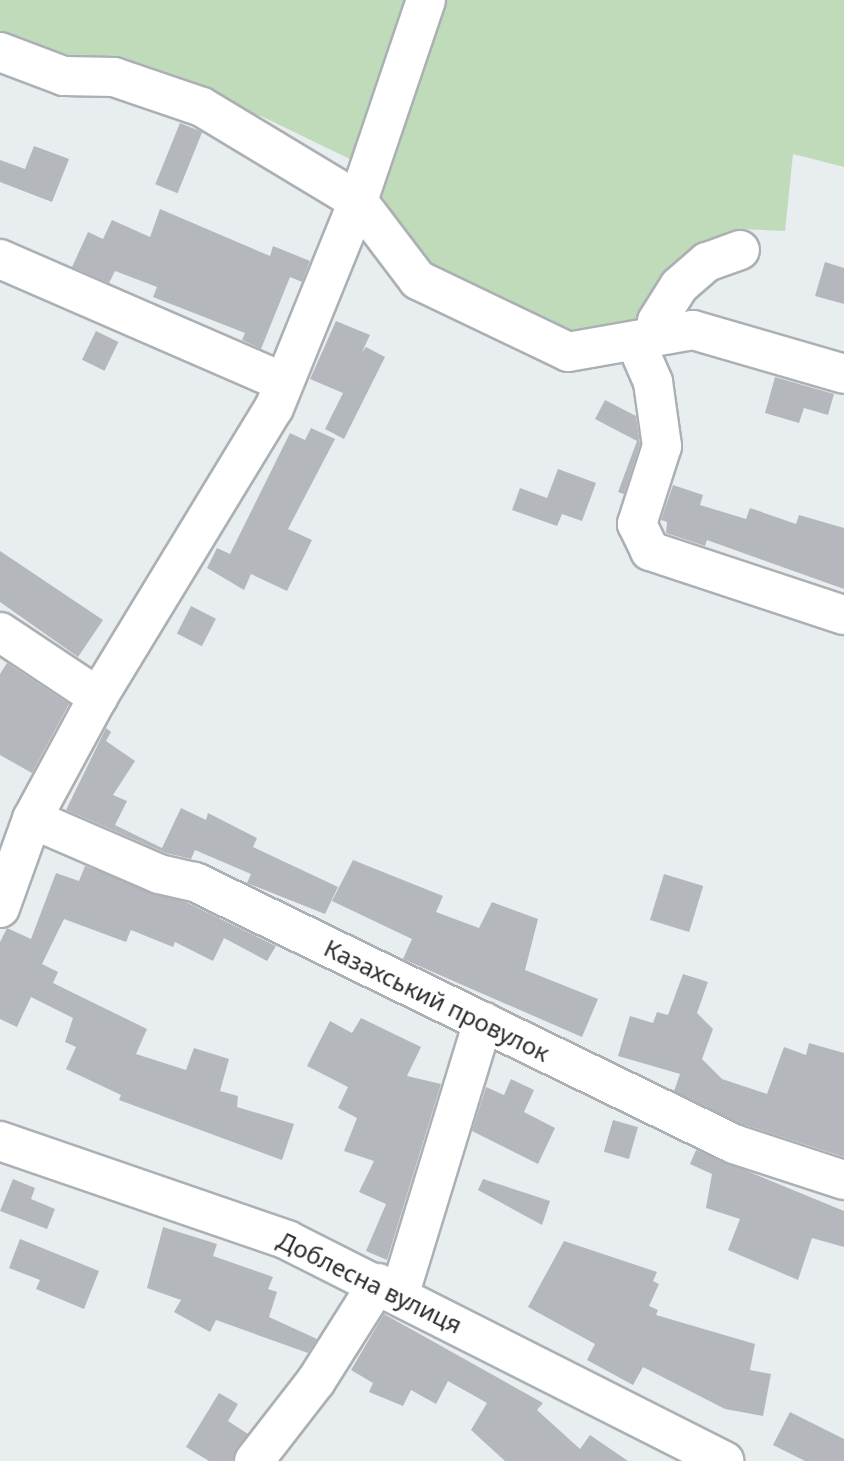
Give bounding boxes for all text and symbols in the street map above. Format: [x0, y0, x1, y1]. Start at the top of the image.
street label: Казахський провулок [320, 933, 554, 1067]
street label: Доблесна вулиця [273, 1225, 467, 1339]

